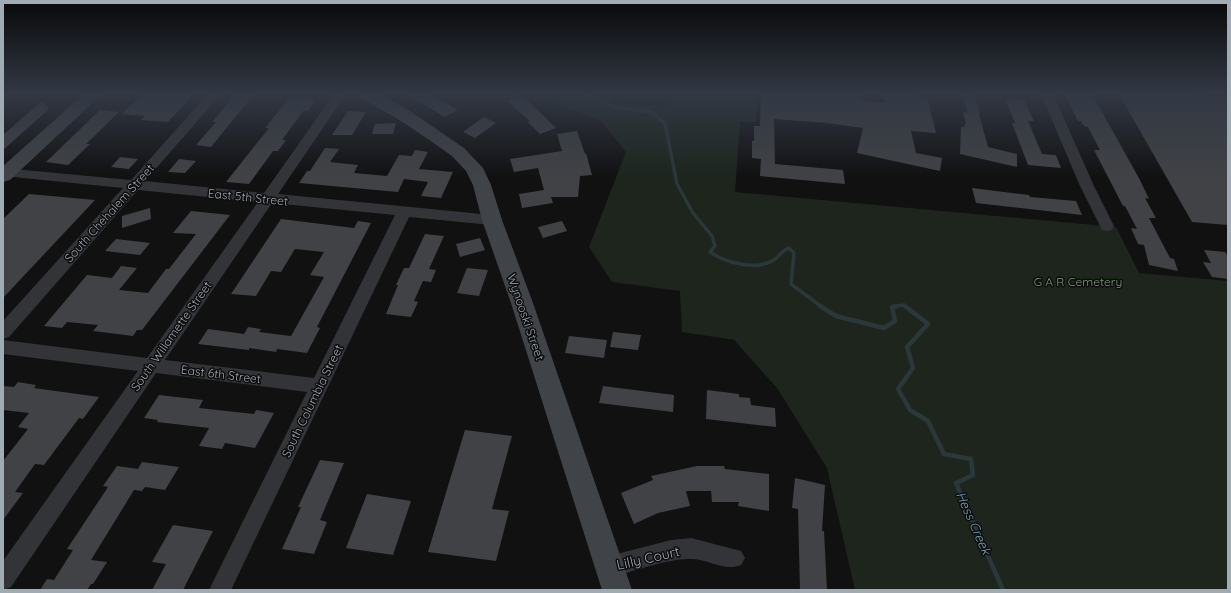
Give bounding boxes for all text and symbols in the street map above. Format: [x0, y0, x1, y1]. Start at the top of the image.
street label: South Chehalem Street [61, 161, 157, 265]
street label: East 5th Street [207, 185, 289, 209]
street label: Wynooski Street [504, 272, 548, 362]
park label: G A R Cemetery [1034, 274, 1122, 289]
street label: South Willamette Street [127, 278, 215, 394]
street label: South Columbia Street [278, 342, 346, 460]
street label: East 6th Street [180, 362, 262, 386]
water label: Hess Creek [953, 489, 995, 558]
street label: Lilly Court [615, 542, 682, 574]

